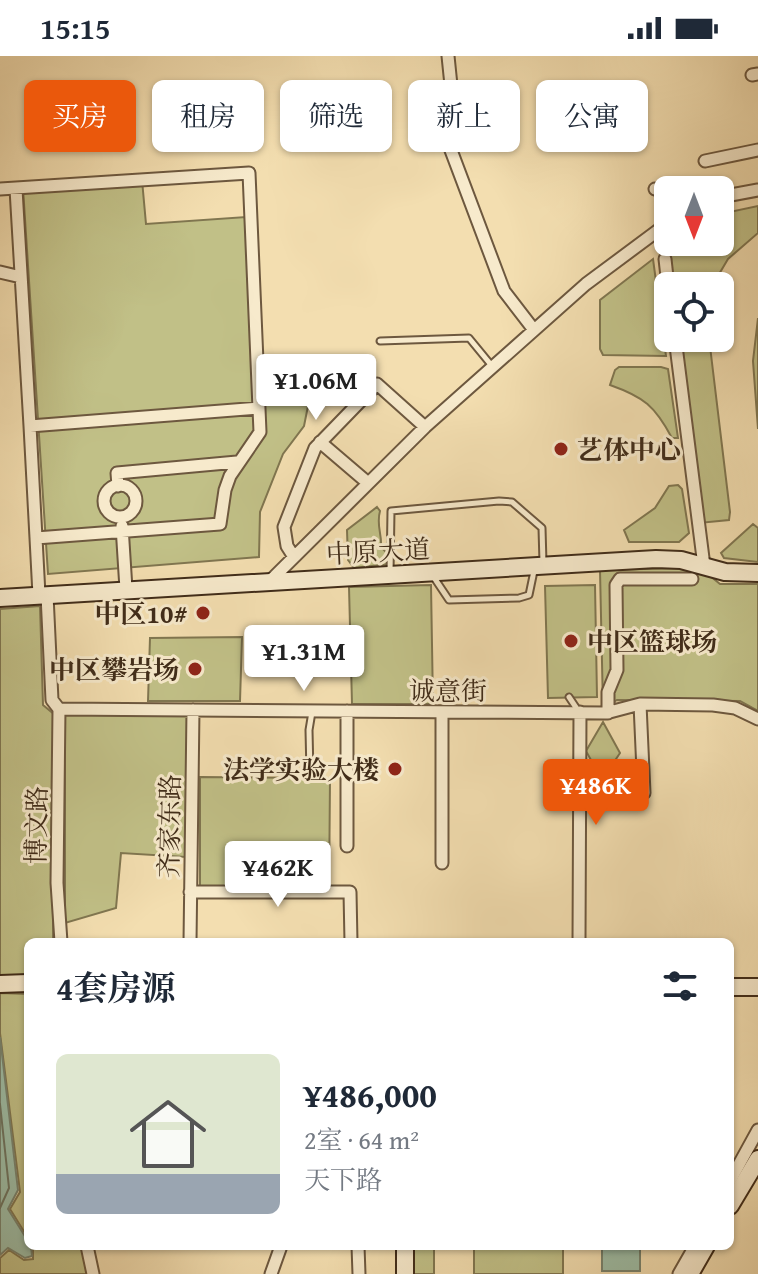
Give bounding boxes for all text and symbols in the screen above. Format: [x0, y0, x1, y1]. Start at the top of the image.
text: 15:15 [40, 6, 111, 50]
chip: 买房 [24, 80, 136, 152]
chip: 租房 [152, 80, 264, 152]
chip: 筛选 [280, 80, 392, 152]
chip: 新上 [408, 80, 520, 152]
chip: 公寓 [536, 80, 648, 152]
north arrow [654, 176, 734, 256]
map controls [654, 176, 734, 352]
button: locate [654, 272, 734, 352]
pin: ¥1.06M [251, 354, 381, 422]
text: ¥1.06M [274, 360, 358, 399]
place label: 艺体中心 [577, 430, 681, 469]
marker: 艺体中心 [552, 440, 570, 458]
street label: 中原大道 [325, 529, 431, 573]
place label: 中区10# [95, 594, 188, 633]
marker: 中区10# [194, 604, 212, 622]
place label: 中区篮球场 [587, 622, 717, 661]
pin: ¥1.31M [239, 625, 369, 693]
text: ¥1.31M [262, 631, 346, 670]
marker: 中区篮球场 [562, 632, 580, 650]
place label: 中区攀岩场 [49, 650, 179, 689]
marker: 中区攀岩场 [186, 660, 204, 678]
street label: 诚意街 [409, 671, 487, 710]
place label: 法学实验大楼 [223, 750, 379, 789]
pin: ¥486K [540, 759, 652, 827]
marker: 法学实验大楼 [386, 760, 404, 778]
text: ¥486K [561, 765, 631, 804]
street label: 齐家东路 [149, 774, 189, 878]
street label: 博文路 [16, 786, 56, 864]
pin: ¥462K [222, 841, 334, 909]
text: ¥462K [243, 847, 313, 886]
text: 4套房源 [56, 963, 176, 1012]
icon: filters [658, 964, 702, 1008]
text: ¥486,000 [304, 1070, 437, 1119]
icon: home [120, 1086, 216, 1182]
text: 2室 · 64 m² [304, 1120, 419, 1159]
text: 天下路 [304, 1160, 382, 1199]

